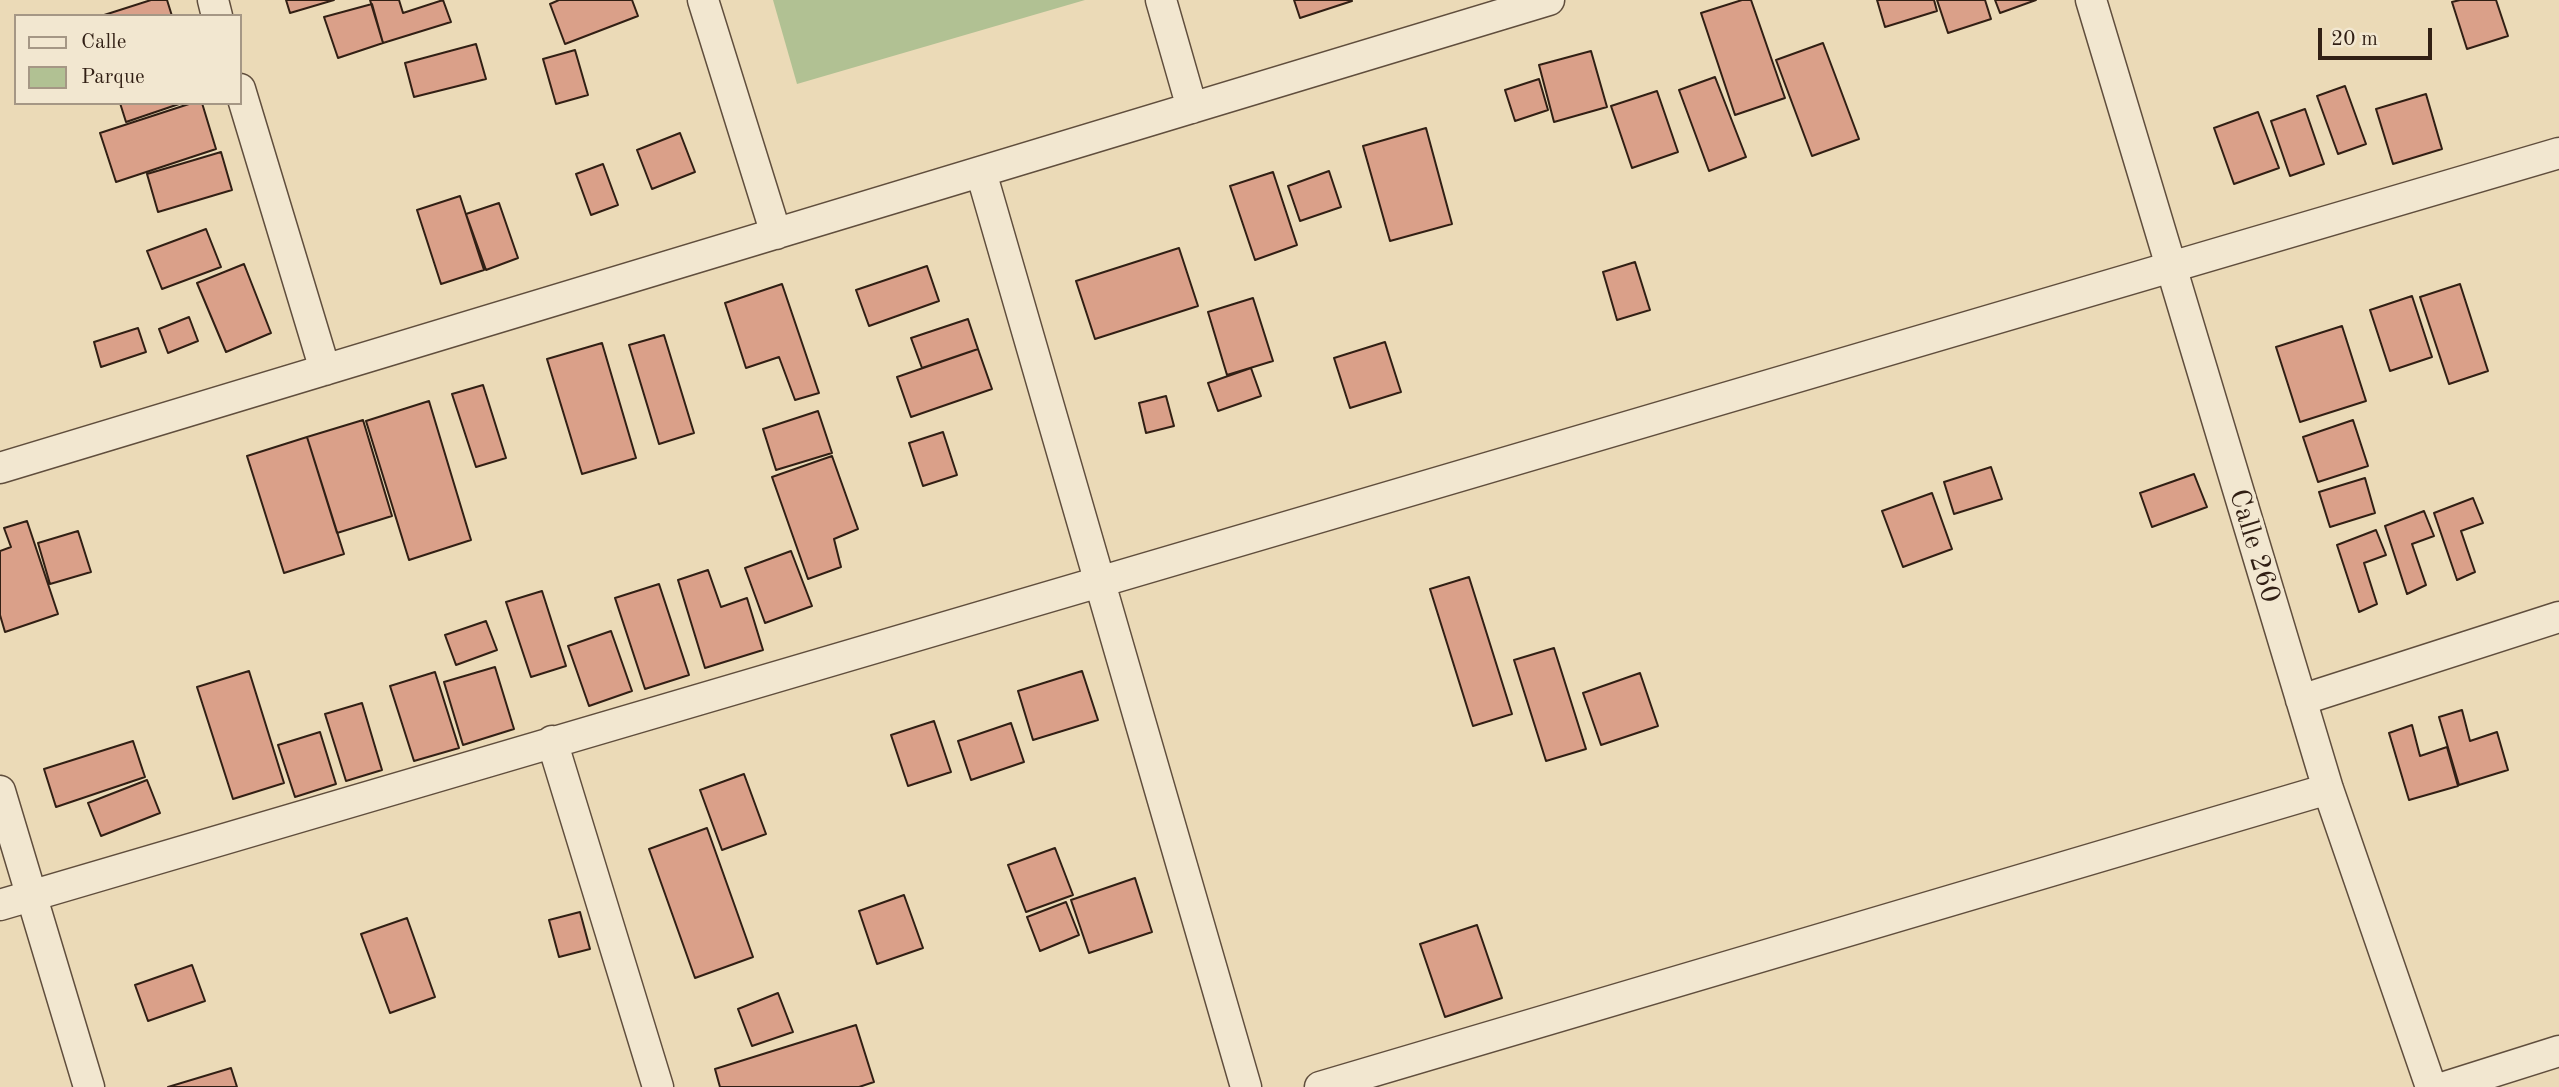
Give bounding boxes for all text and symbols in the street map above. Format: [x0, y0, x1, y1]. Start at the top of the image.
legend [14, 14, 242, 105]
scale bar [2321, 14, 2435, 58]
text: 20 m [2331, 29, 2378, 50]
text: Calle [81, 32, 126, 53]
text: Parque [81, 67, 145, 88]
street label: Calle 260 [2221, 485, 2287, 607]

